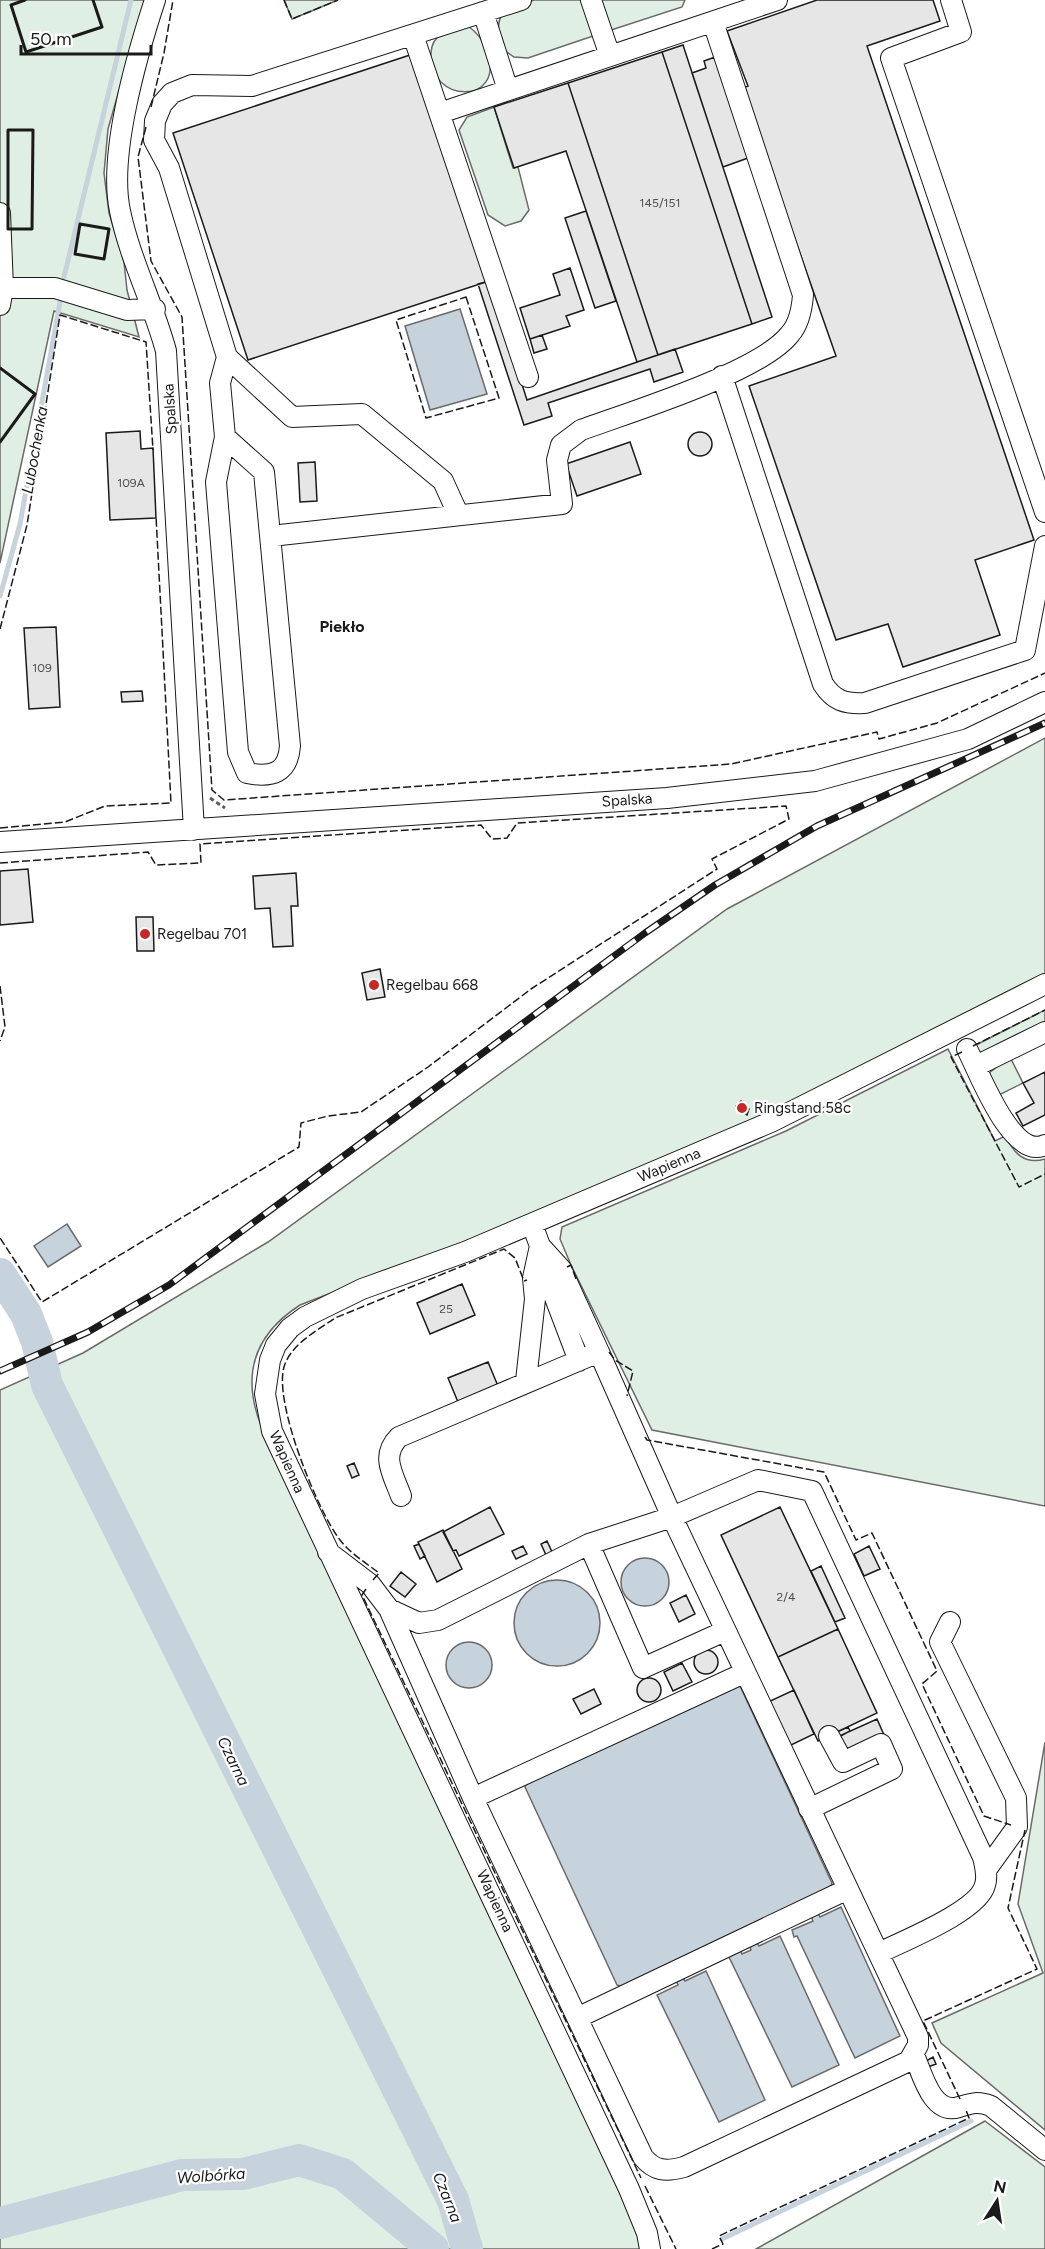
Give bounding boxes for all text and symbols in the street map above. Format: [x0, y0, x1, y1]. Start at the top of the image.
scale bar [21, 18, 152, 56]
text: 50 m [30, 28, 72, 50]
house number: 145/151 [640, 196, 680, 210]
street label: Spalska [159, 383, 181, 435]
water label: Lubochenka [17, 405, 52, 495]
house number: 109A [117, 476, 145, 490]
district label: Piekło [319, 617, 365, 636]
house number: 109 [32, 661, 52, 675]
street label: Spalska [601, 789, 653, 811]
place label: Regelbau 701 [157, 925, 247, 943]
marker: Regelbau 701 [138, 927, 152, 941]
place label: Regelbau 668 [386, 976, 479, 994]
marker: Regelbau 668 [367, 978, 381, 992]
place label: Ringstand 58c [754, 1099, 851, 1117]
marker: Ringstand 58c [735, 1101, 749, 1115]
street label: Wapienna [635, 1144, 703, 1186]
house number: 25 [439, 1302, 453, 1316]
street label: Wapienna [265, 1428, 309, 1496]
house number: 2/4 [777, 1590, 796, 1604]
water label: Czarna [213, 1733, 254, 1789]
street label: Wapienna [473, 1867, 517, 1935]
water label: Wolbórka [176, 2164, 246, 2187]
water label: Czarna [429, 2169, 466, 2225]
north arrow [967, 2171, 1027, 2231]
text: N [992, 2176, 1008, 2197]

